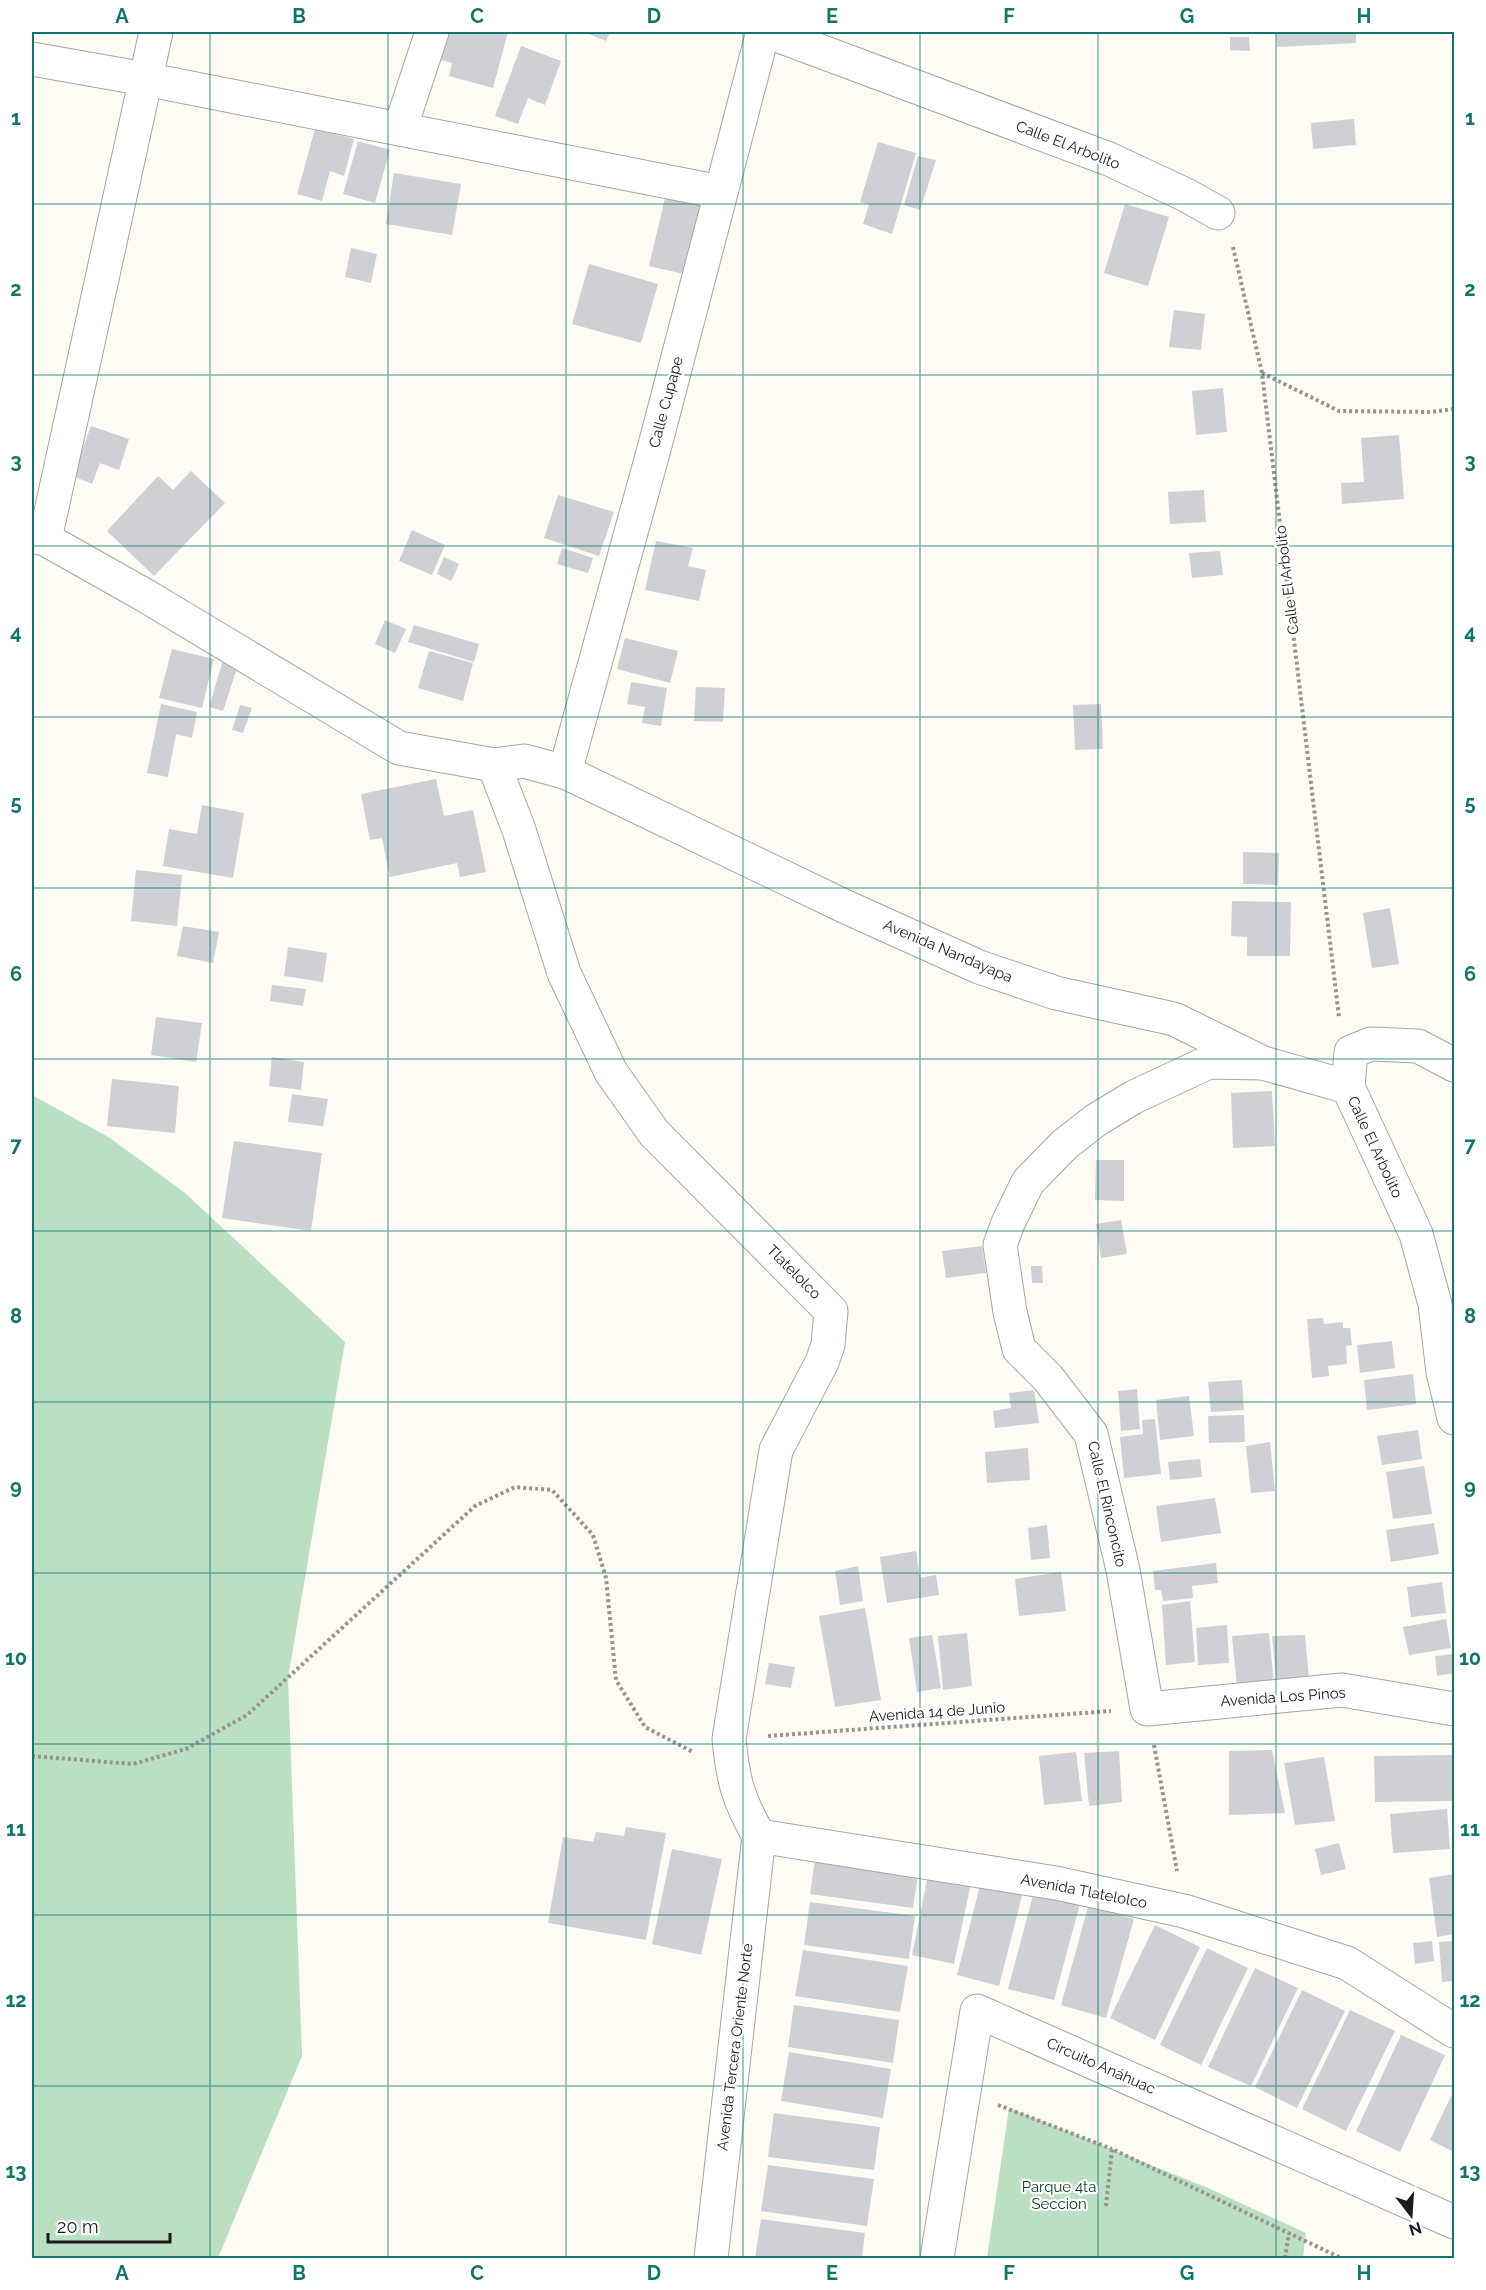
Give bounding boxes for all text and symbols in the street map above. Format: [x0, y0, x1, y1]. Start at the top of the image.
text: A [115, 4, 129, 28]
text: B [292, 4, 306, 28]
text: C [470, 4, 484, 28]
text: D [647, 4, 661, 28]
text: E [826, 4, 838, 28]
text: F [1003, 4, 1015, 28]
text: G [1180, 4, 1194, 28]
text: H [1357, 4, 1371, 28]
text: 1 [11, 106, 21, 130]
text: 1 [1465, 106, 1475, 130]
street label: Calle El Arbolito [1013, 117, 1123, 173]
text: 2 [10, 277, 22, 301]
text: 2 [1464, 277, 1476, 301]
street label: Calle Cupape [645, 354, 687, 450]
text: 3 [10, 449, 22, 473]
text: 3 [1464, 449, 1476, 473]
street label: Calle El Arbolito [1271, 524, 1303, 636]
text: 4 [10, 620, 22, 644]
text: 4 [1464, 620, 1476, 644]
text: 5 [10, 791, 22, 815]
text: 5 [1464, 791, 1476, 815]
street label: Avenida Nandayapa [881, 916, 1015, 986]
text: 6 [10, 962, 22, 986]
text: 6 [1464, 962, 1476, 986]
street label: Calle El Arbolito [1344, 1093, 1406, 1201]
text: 7 [10, 1133, 22, 1157]
text: 7 [1464, 1133, 1476, 1157]
street label: Tlatelolco [763, 1241, 825, 1303]
text: 8 [10, 1304, 22, 1328]
text: 8 [1464, 1304, 1476, 1328]
street label: Calle El Rinconcito [1084, 1439, 1130, 1569]
text: 9 [10, 1475, 22, 1499]
text: 9 [1464, 1475, 1476, 1499]
text: 10 [5, 1646, 27, 1670]
text: 10 [1459, 1646, 1481, 1670]
street label: Avenida Los Pinos [1220, 1684, 1346, 1710]
street label: Avenida 14 de Junio [868, 1698, 1006, 1726]
text: 11 [6, 1817, 26, 1841]
text: 11 [1460, 1817, 1480, 1841]
street label: Avenida Tlatelolco [1019, 1870, 1149, 1912]
street label: Avenida Tercera Oriente Norte [713, 1942, 757, 2152]
text: 12 [5, 1988, 27, 2012]
text: 12 [1459, 1988, 1481, 2012]
street label: Circuito Anáhuac [1044, 2034, 1158, 2098]
text: 13 [5, 2159, 27, 2183]
text: 13 [1459, 2159, 1481, 2183]
park label: Parque 4ta Seccion [1022, 2178, 1096, 2213]
north arrow [1381, 2185, 1441, 2245]
scale bar [48, 2206, 170, 2244]
text: 20 m [57, 2216, 99, 2237]
text: N [1407, 2218, 1424, 2240]
text: A [115, 2261, 129, 2285]
text: B [292, 2261, 306, 2285]
text: C [470, 2261, 484, 2285]
text: D [647, 2261, 661, 2285]
text: E [826, 2261, 838, 2285]
text: F [1003, 2261, 1015, 2285]
text: G [1180, 2261, 1194, 2285]
text: H [1357, 2261, 1371, 2285]

